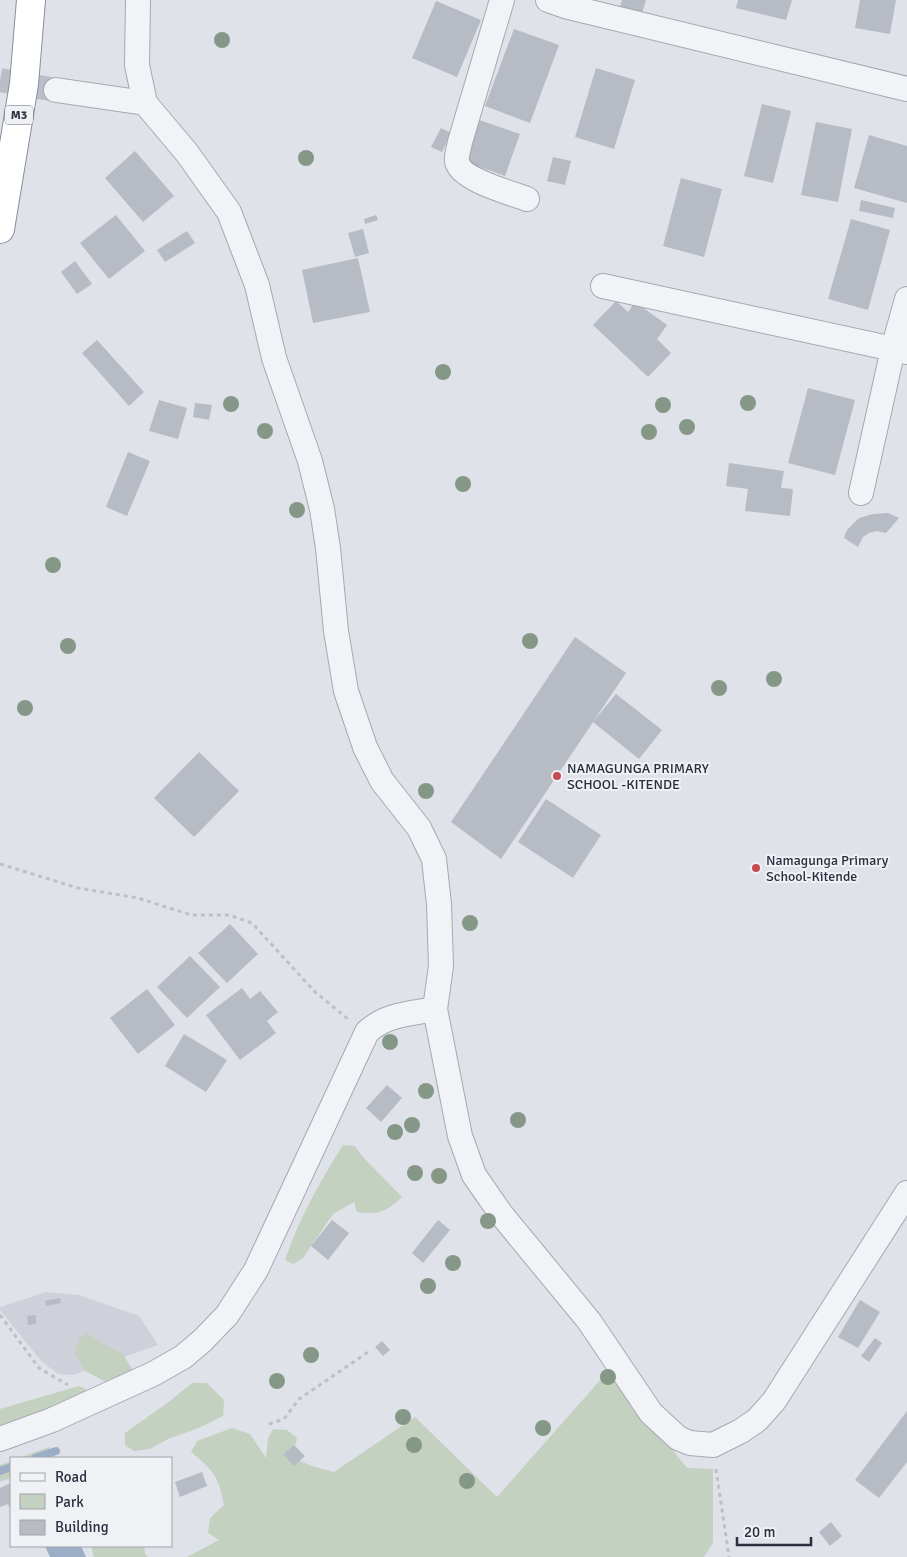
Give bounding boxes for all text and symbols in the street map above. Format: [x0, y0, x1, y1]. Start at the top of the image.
road number: M3 [5, 106, 33, 124]
place label: NAMAGUNGA PRIMARY SCHOOL -KITENDE [567, 760, 709, 793]
marker: NAMAGUNGA PRIMARY SCHOOL -KITENDE [551, 770, 563, 782]
place label: Namagunga Primary School-Kitende [766, 852, 889, 885]
marker: Namagunga Primary School-Kitende [750, 862, 762, 874]
legend [10, 1457, 172, 1547]
text: Road [55, 1468, 87, 1486]
text: Park [55, 1493, 84, 1511]
scale bar [737, 1514, 811, 1546]
text: Building [55, 1518, 109, 1536]
text: 20 m [744, 1523, 775, 1541]

